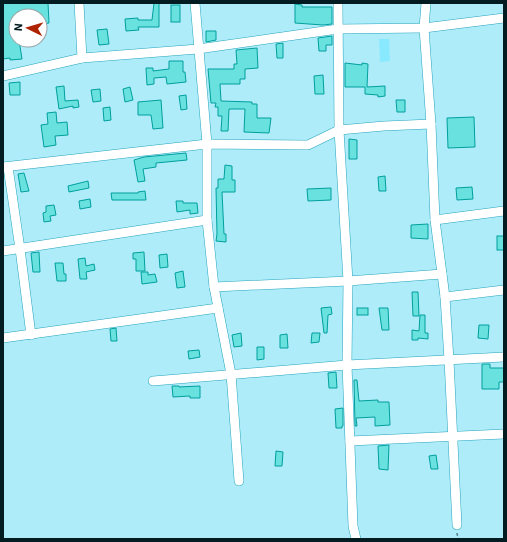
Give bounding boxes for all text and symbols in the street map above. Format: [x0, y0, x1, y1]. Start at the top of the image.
north arrow [8, 8, 48, 48]
text: N [11, 23, 25, 32]

